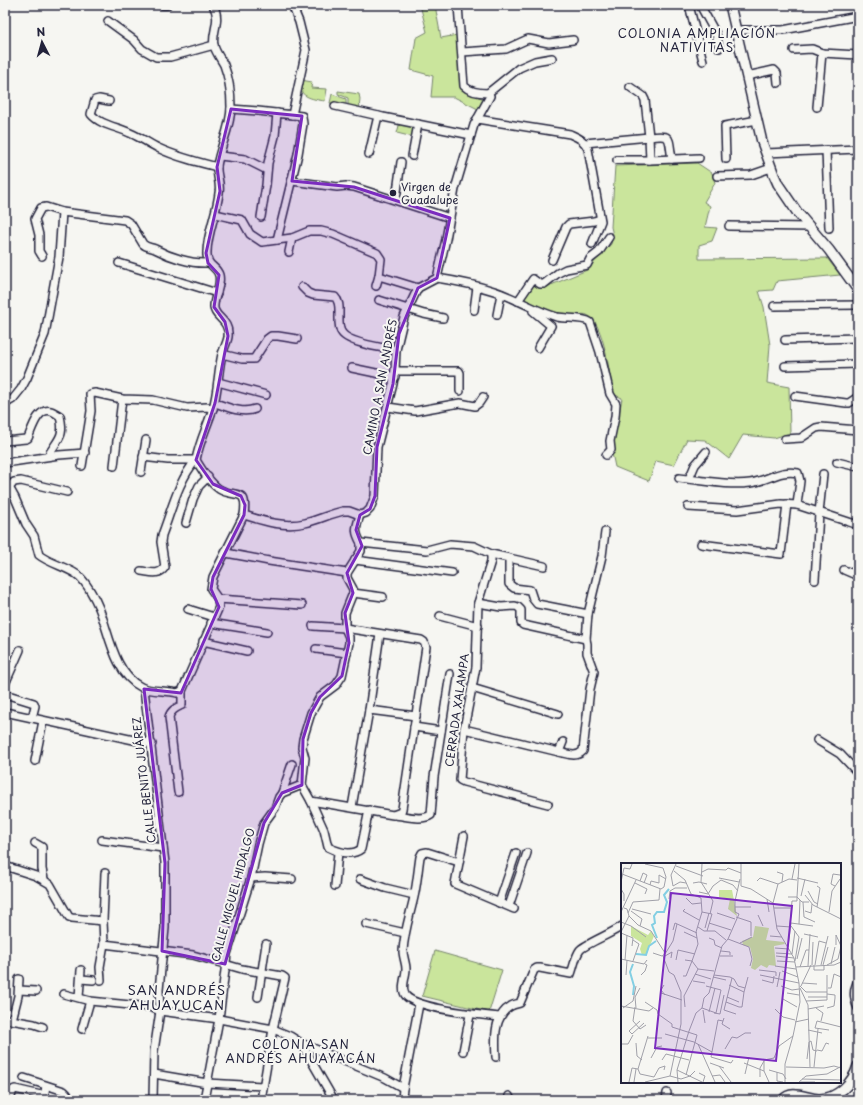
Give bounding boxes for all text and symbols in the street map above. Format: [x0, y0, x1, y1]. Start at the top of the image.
north arrow [22, 22, 62, 62]
text: N [36, 23, 46, 40]
district label: COLONIA AMPLIACIÓN NATIVITAS [618, 24, 776, 56]
place label: Virgen de Guadalupe [401, 178, 458, 208]
marker: Virgen de Guadalupe [388, 188, 398, 198]
street label: CAMINO A SAN ANDRÉS [358, 317, 401, 456]
street label: CERRADA XALAMPA [440, 652, 473, 768]
street label: CALLE BENITO JUÁREZ [127, 716, 160, 844]
street label: CALLE MIGUEL HIDALGO [206, 826, 259, 964]
inset map [621, 863, 841, 1083]
district label: SAN ANDRÉS AHUAYUCAN [128, 980, 226, 1014]
district label: COLONIA SAN ANDRÉS AHUAYACÁN [226, 1035, 376, 1067]

